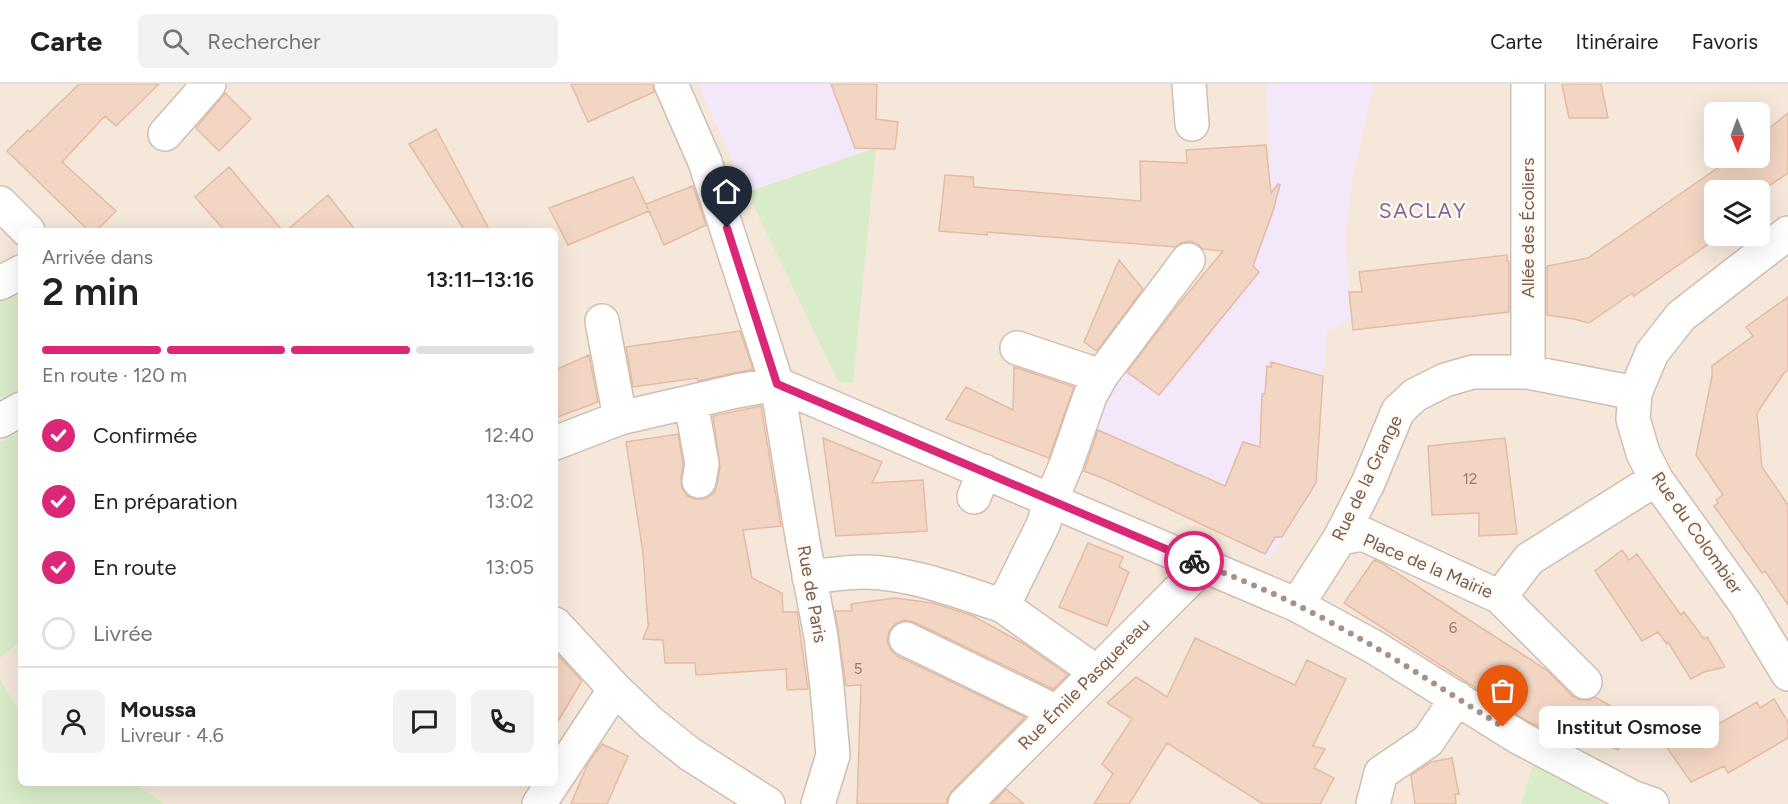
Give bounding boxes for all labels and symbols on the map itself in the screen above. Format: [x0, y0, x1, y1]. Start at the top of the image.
north arrow [1704, 102, 1770, 168]
street label: Allée des Écoliers [1517, 158, 1539, 298]
pin [701, 166, 752, 228]
district label: SACLAY [1379, 198, 1467, 223]
street label: Rue de la Grange [1327, 411, 1407, 545]
street label: Rue du Colombier [1647, 468, 1747, 598]
house number: 12 [1463, 470, 1477, 488]
street label: Place de la Mairie [1360, 529, 1496, 603]
courier [1164, 531, 1224, 591]
street label: Rue de Paris [793, 544, 831, 644]
street label: Rue Émile Pasquereau [1014, 614, 1154, 754]
house number: 6 [1449, 619, 1458, 637]
house number: 5 [854, 660, 862, 678]
pin [1477, 665, 1528, 727]
callout: Institut Osmose [1539, 706, 1719, 748]

